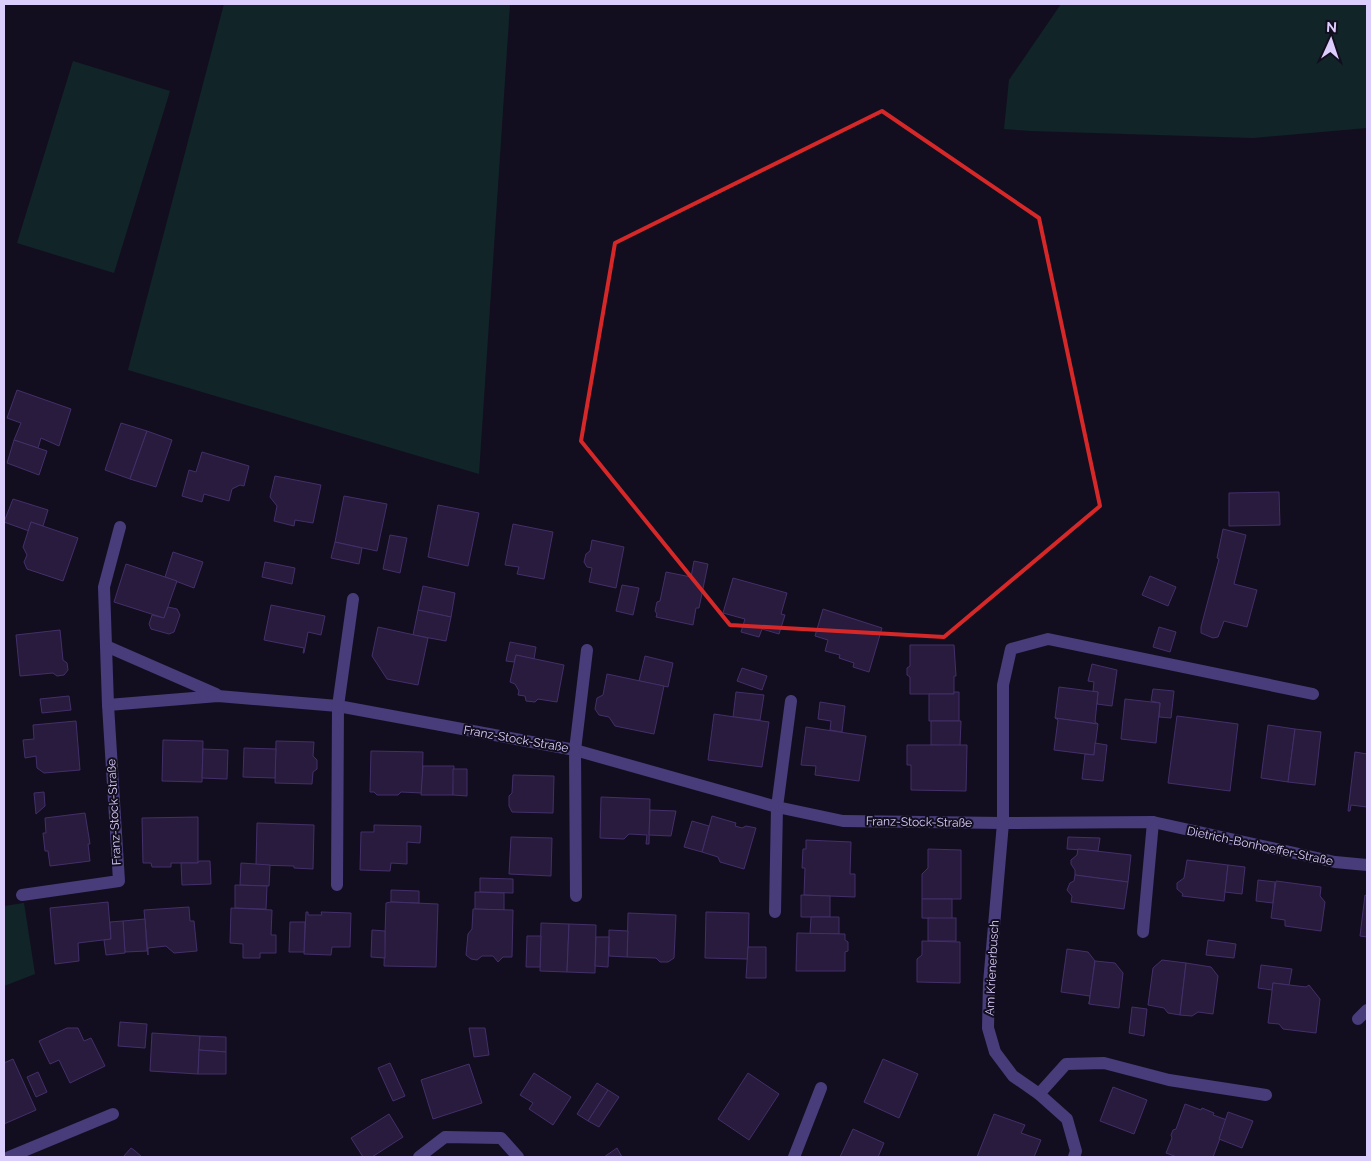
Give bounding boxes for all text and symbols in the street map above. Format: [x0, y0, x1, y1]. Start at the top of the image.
north arrow [1306, 15, 1356, 65]
text: N [1326, 19, 1337, 35]
street label: Franz-Stock-Straße [462, 723, 570, 755]
street label: Franz-Stock-Straße [104, 759, 124, 865]
street label: Franz-Stock-Straße [866, 814, 972, 830]
street label: Dietrich-Bonhoeffer-Straße [1186, 824, 1334, 868]
street label: Am Krienerbusch [982, 920, 1002, 1016]

